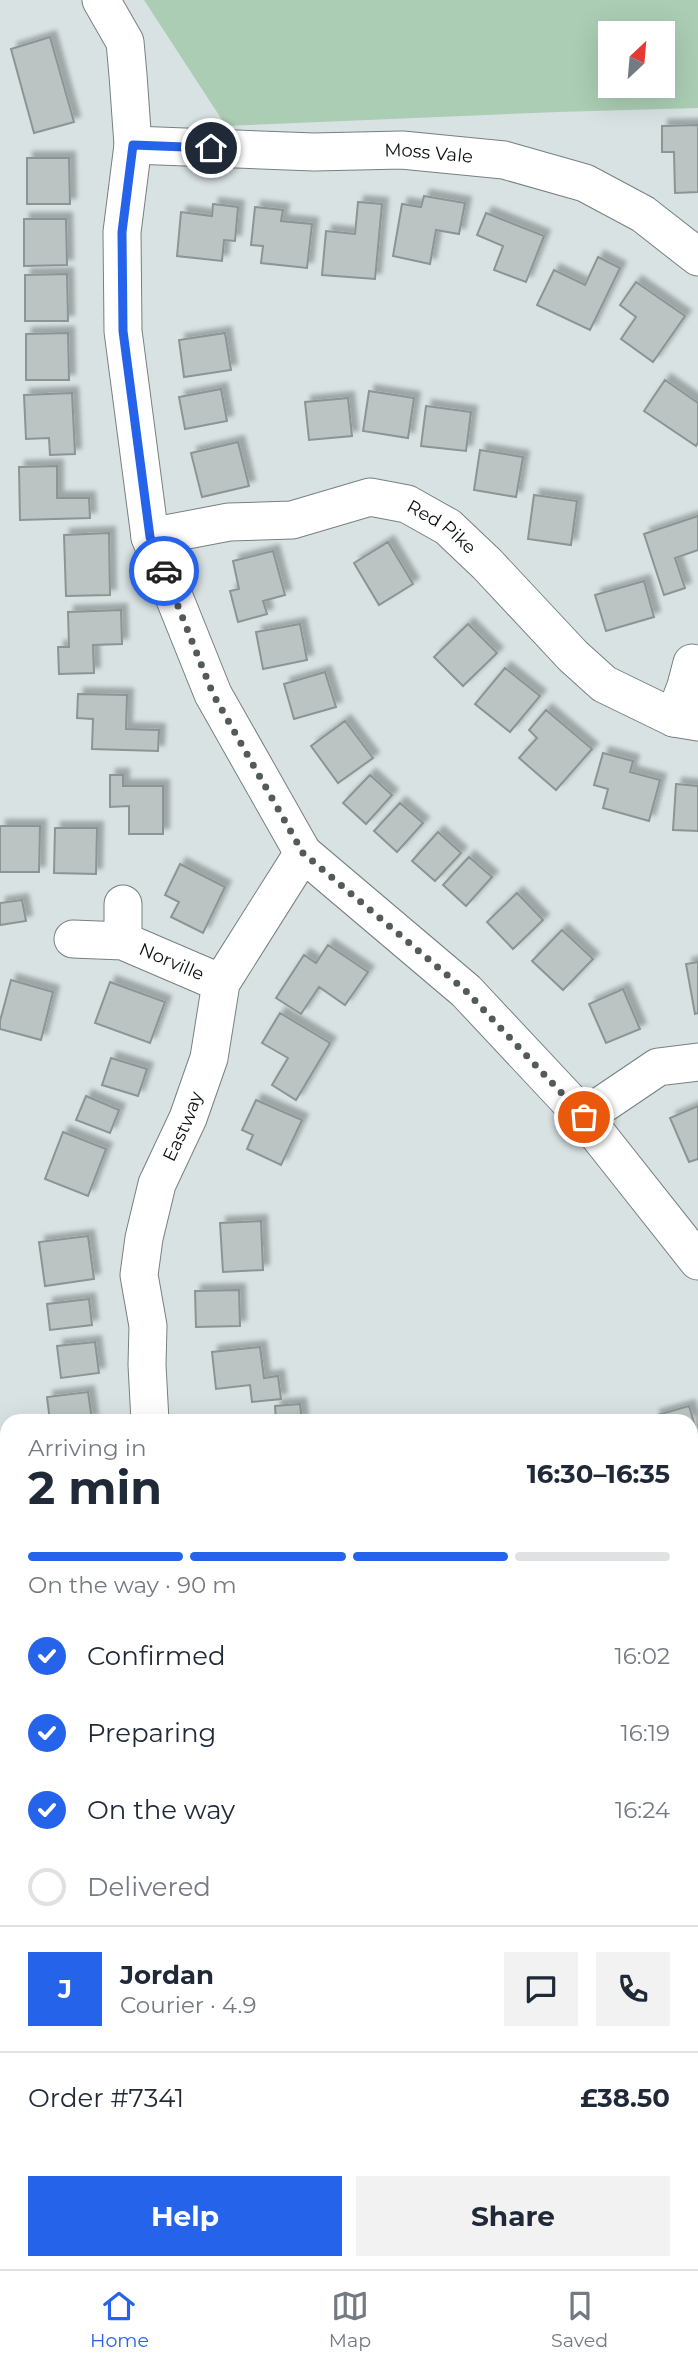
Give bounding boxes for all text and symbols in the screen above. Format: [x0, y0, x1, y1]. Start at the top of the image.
north arrow [598, 21, 676, 98]
map controls [598, 21, 675, 98]
pin [181, 118, 241, 178]
icon: home [192, 129, 230, 167]
street label: Moss Vale [384, 139, 474, 168]
street label: Red Pike [403, 495, 481, 559]
courier [129, 536, 199, 606]
icon: car [145, 552, 183, 590]
street label: Norville [136, 938, 208, 986]
pin [554, 1087, 614, 1147]
street label: Eastway [158, 1088, 207, 1165]
icon: bag [565, 1098, 603, 1136]
text: Arriving in [28, 1434, 147, 1462]
text: 16:30–16:35 [527, 1458, 670, 1490]
text: 2 min [28, 1459, 162, 1516]
text: On the way · 90 m [28, 1571, 237, 1599]
icon: check [28, 1637, 66, 1675]
text: Confirmed [87, 1640, 226, 1672]
text: 16:02 [615, 1642, 670, 1670]
icon: check [28, 1714, 66, 1752]
text: Preparing [87, 1717, 216, 1749]
text: 16:19 [621, 1719, 670, 1747]
icon: check [28, 1791, 66, 1829]
text: On the way [87, 1794, 235, 1826]
text: 16:24 [615, 1796, 670, 1824]
text: Delivered [87, 1871, 211, 1903]
button: chat [504, 1952, 578, 2026]
button: phone [596, 1952, 670, 2026]
text: Jordan [120, 1959, 214, 1991]
text: J [58, 1973, 72, 2005]
text: Courier · 4.9 [120, 1991, 256, 2019]
text: Order #7341 [28, 2082, 184, 2114]
text: £38.50 [580, 2082, 670, 2114]
button: Help [28, 2176, 342, 2256]
button: Share [356, 2176, 670, 2256]
tab: Home [90, 2287, 149, 2352]
tab: Map [329, 2287, 371, 2352]
tab: Saved [551, 2287, 608, 2352]

